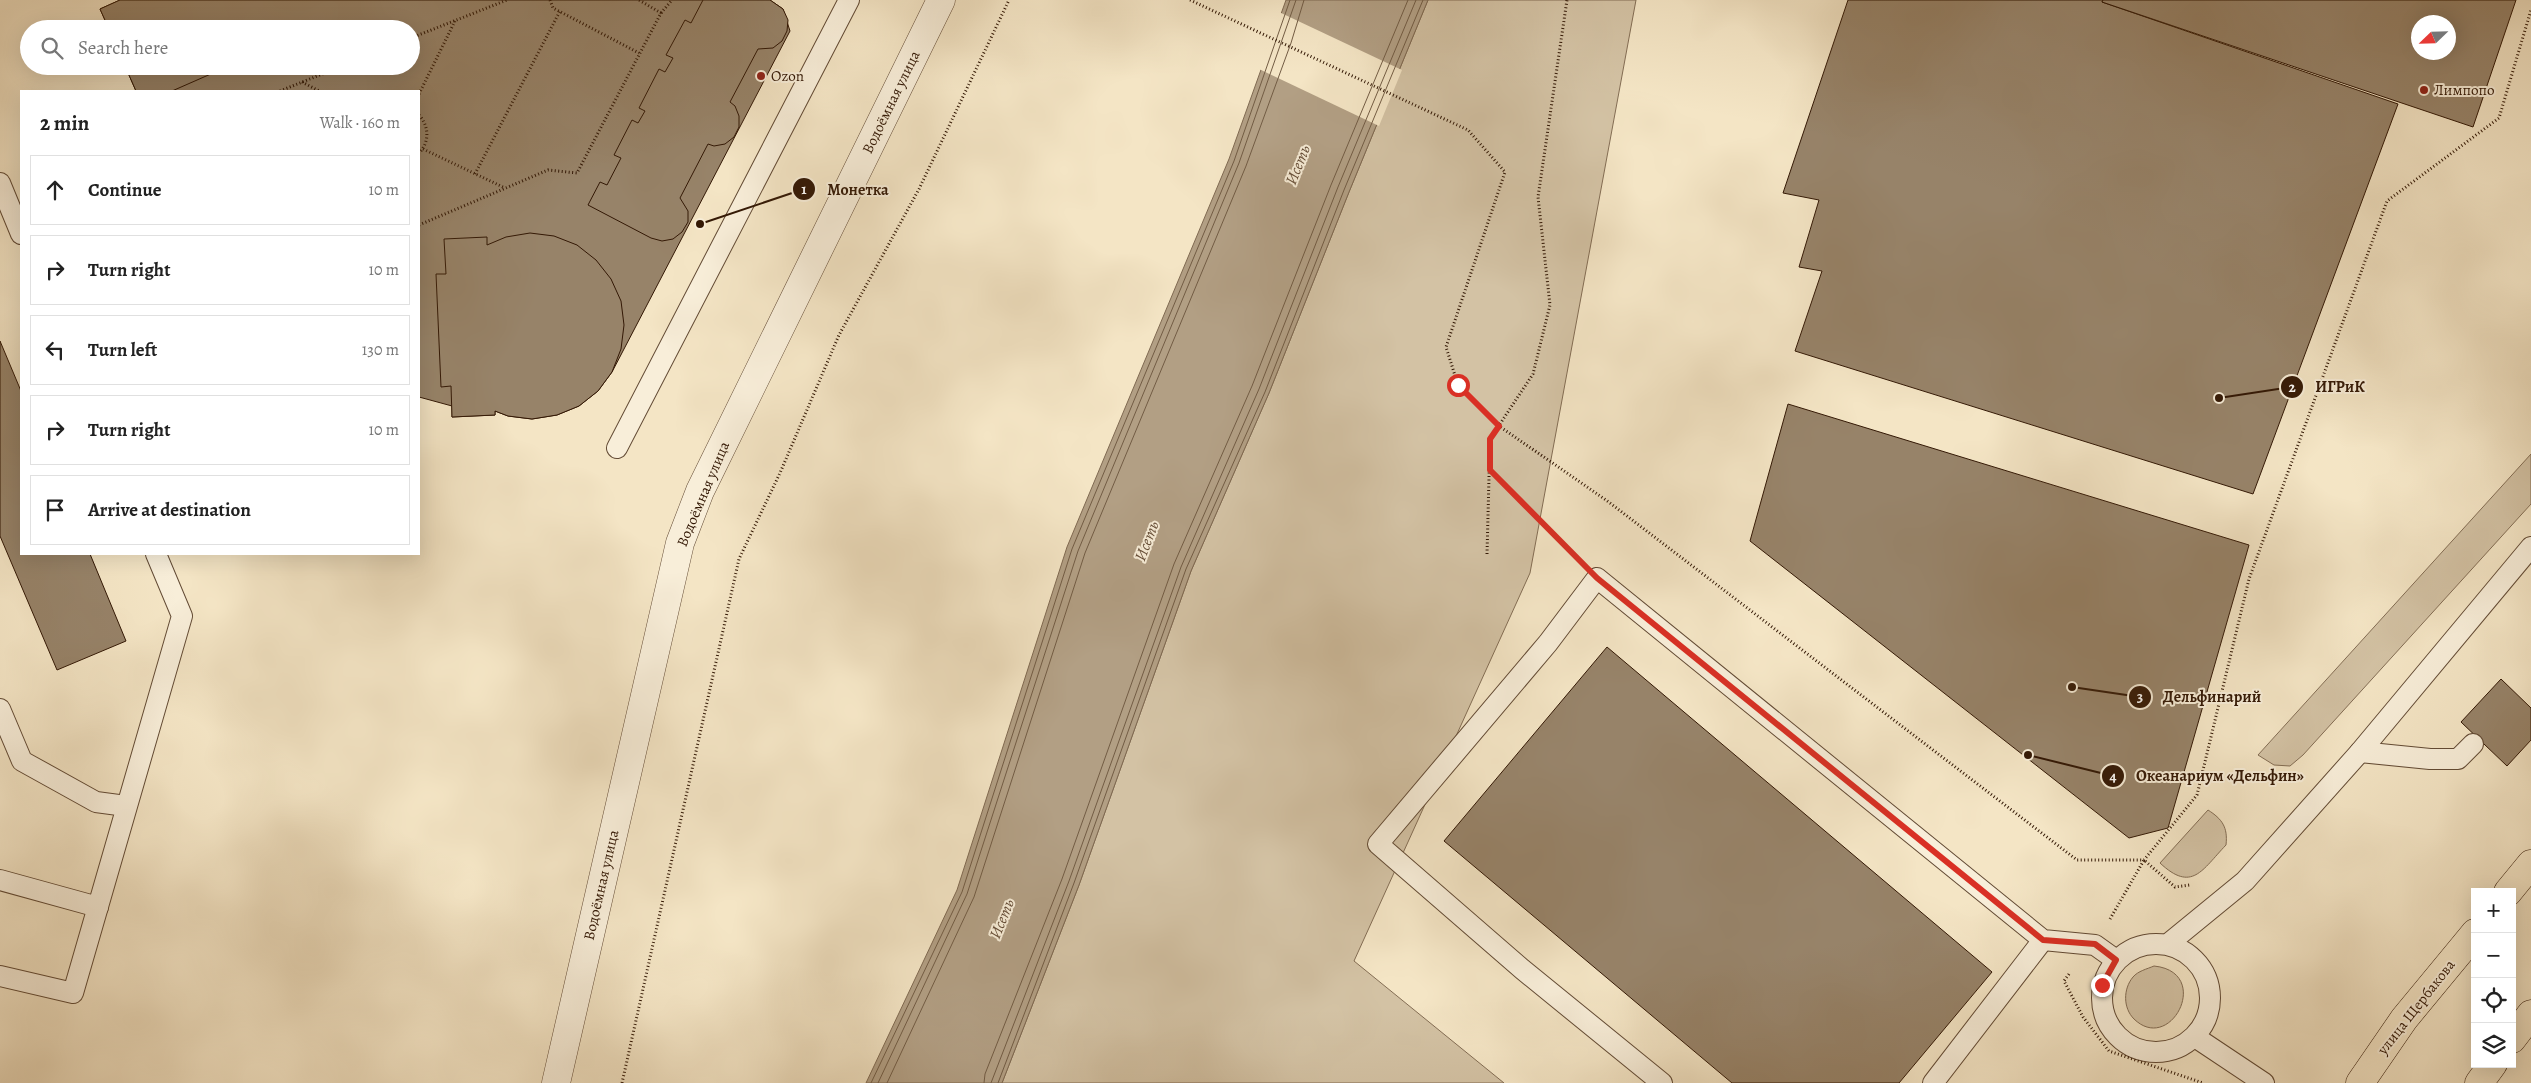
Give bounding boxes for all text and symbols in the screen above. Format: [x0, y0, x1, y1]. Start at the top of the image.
north arrow [2411, 15, 2456, 60]
search box [20, 20, 420, 75]
icon: search [38, 34, 66, 62]
text: Search here [78, 35, 168, 61]
street label: Водоёмная улица [857, 47, 925, 157]
place label: Ozon [771, 66, 804, 86]
marker: Ozon [755, 70, 767, 82]
place label: Лимпопо [2434, 80, 2495, 100]
marker: Лимпопо [2418, 84, 2430, 96]
text: 2 min [40, 109, 89, 137]
text: Walk · 160 m [320, 112, 400, 134]
water label: Исеть [1280, 142, 1316, 188]
callout: Монетка [792, 174, 898, 205]
icon: ahead [41, 176, 69, 204]
text: Continue [88, 177, 162, 203]
text: 10 m [369, 179, 399, 201]
text: 1 [801, 179, 807, 199]
text: Монетка [827, 179, 889, 201]
icon: right [41, 256, 69, 284]
text: Turn right [88, 257, 170, 283]
text: 10 m [369, 259, 399, 281]
icon: left [41, 336, 69, 364]
text: Turn left [88, 337, 157, 363]
text: 130 m [362, 339, 399, 361]
callout: ИГРиК [2280, 371, 2374, 402]
route start [1447, 374, 1470, 397]
text: ИГРиК [2315, 376, 2365, 398]
text: 2 [2288, 377, 2296, 397]
icon: right [41, 416, 69, 444]
text: Turn right [88, 417, 170, 443]
text: 10 m [369, 419, 399, 441]
street label: Водоёмная улица [672, 438, 734, 550]
icon: arrive [41, 496, 69, 524]
text: Arrive at destination [88, 497, 251, 523]
water label: Исеть [1129, 518, 1165, 564]
callout: Дельфинарий [2128, 681, 2271, 712]
text: Дельфинарий [2163, 686, 2261, 708]
text: 3 [2137, 687, 2143, 707]
callout: Океанариум «Дельфин» [2101, 760, 2314, 791]
text: Океанариум «Дельфин» [2136, 765, 2304, 787]
text: 4 [2109, 766, 2117, 786]
street label: Водоёмная улица [579, 828, 623, 942]
map controls [2471, 888, 2516, 1068]
button: + [2471, 888, 2516, 933]
water label: Исеть [984, 896, 1020, 942]
button: − [2471, 933, 2516, 978]
street label: улица Щербакова [2372, 955, 2459, 1059]
route end [2091, 974, 2114, 997]
button: locate [2471, 978, 2516, 1023]
button: layers [2471, 1023, 2516, 1068]

